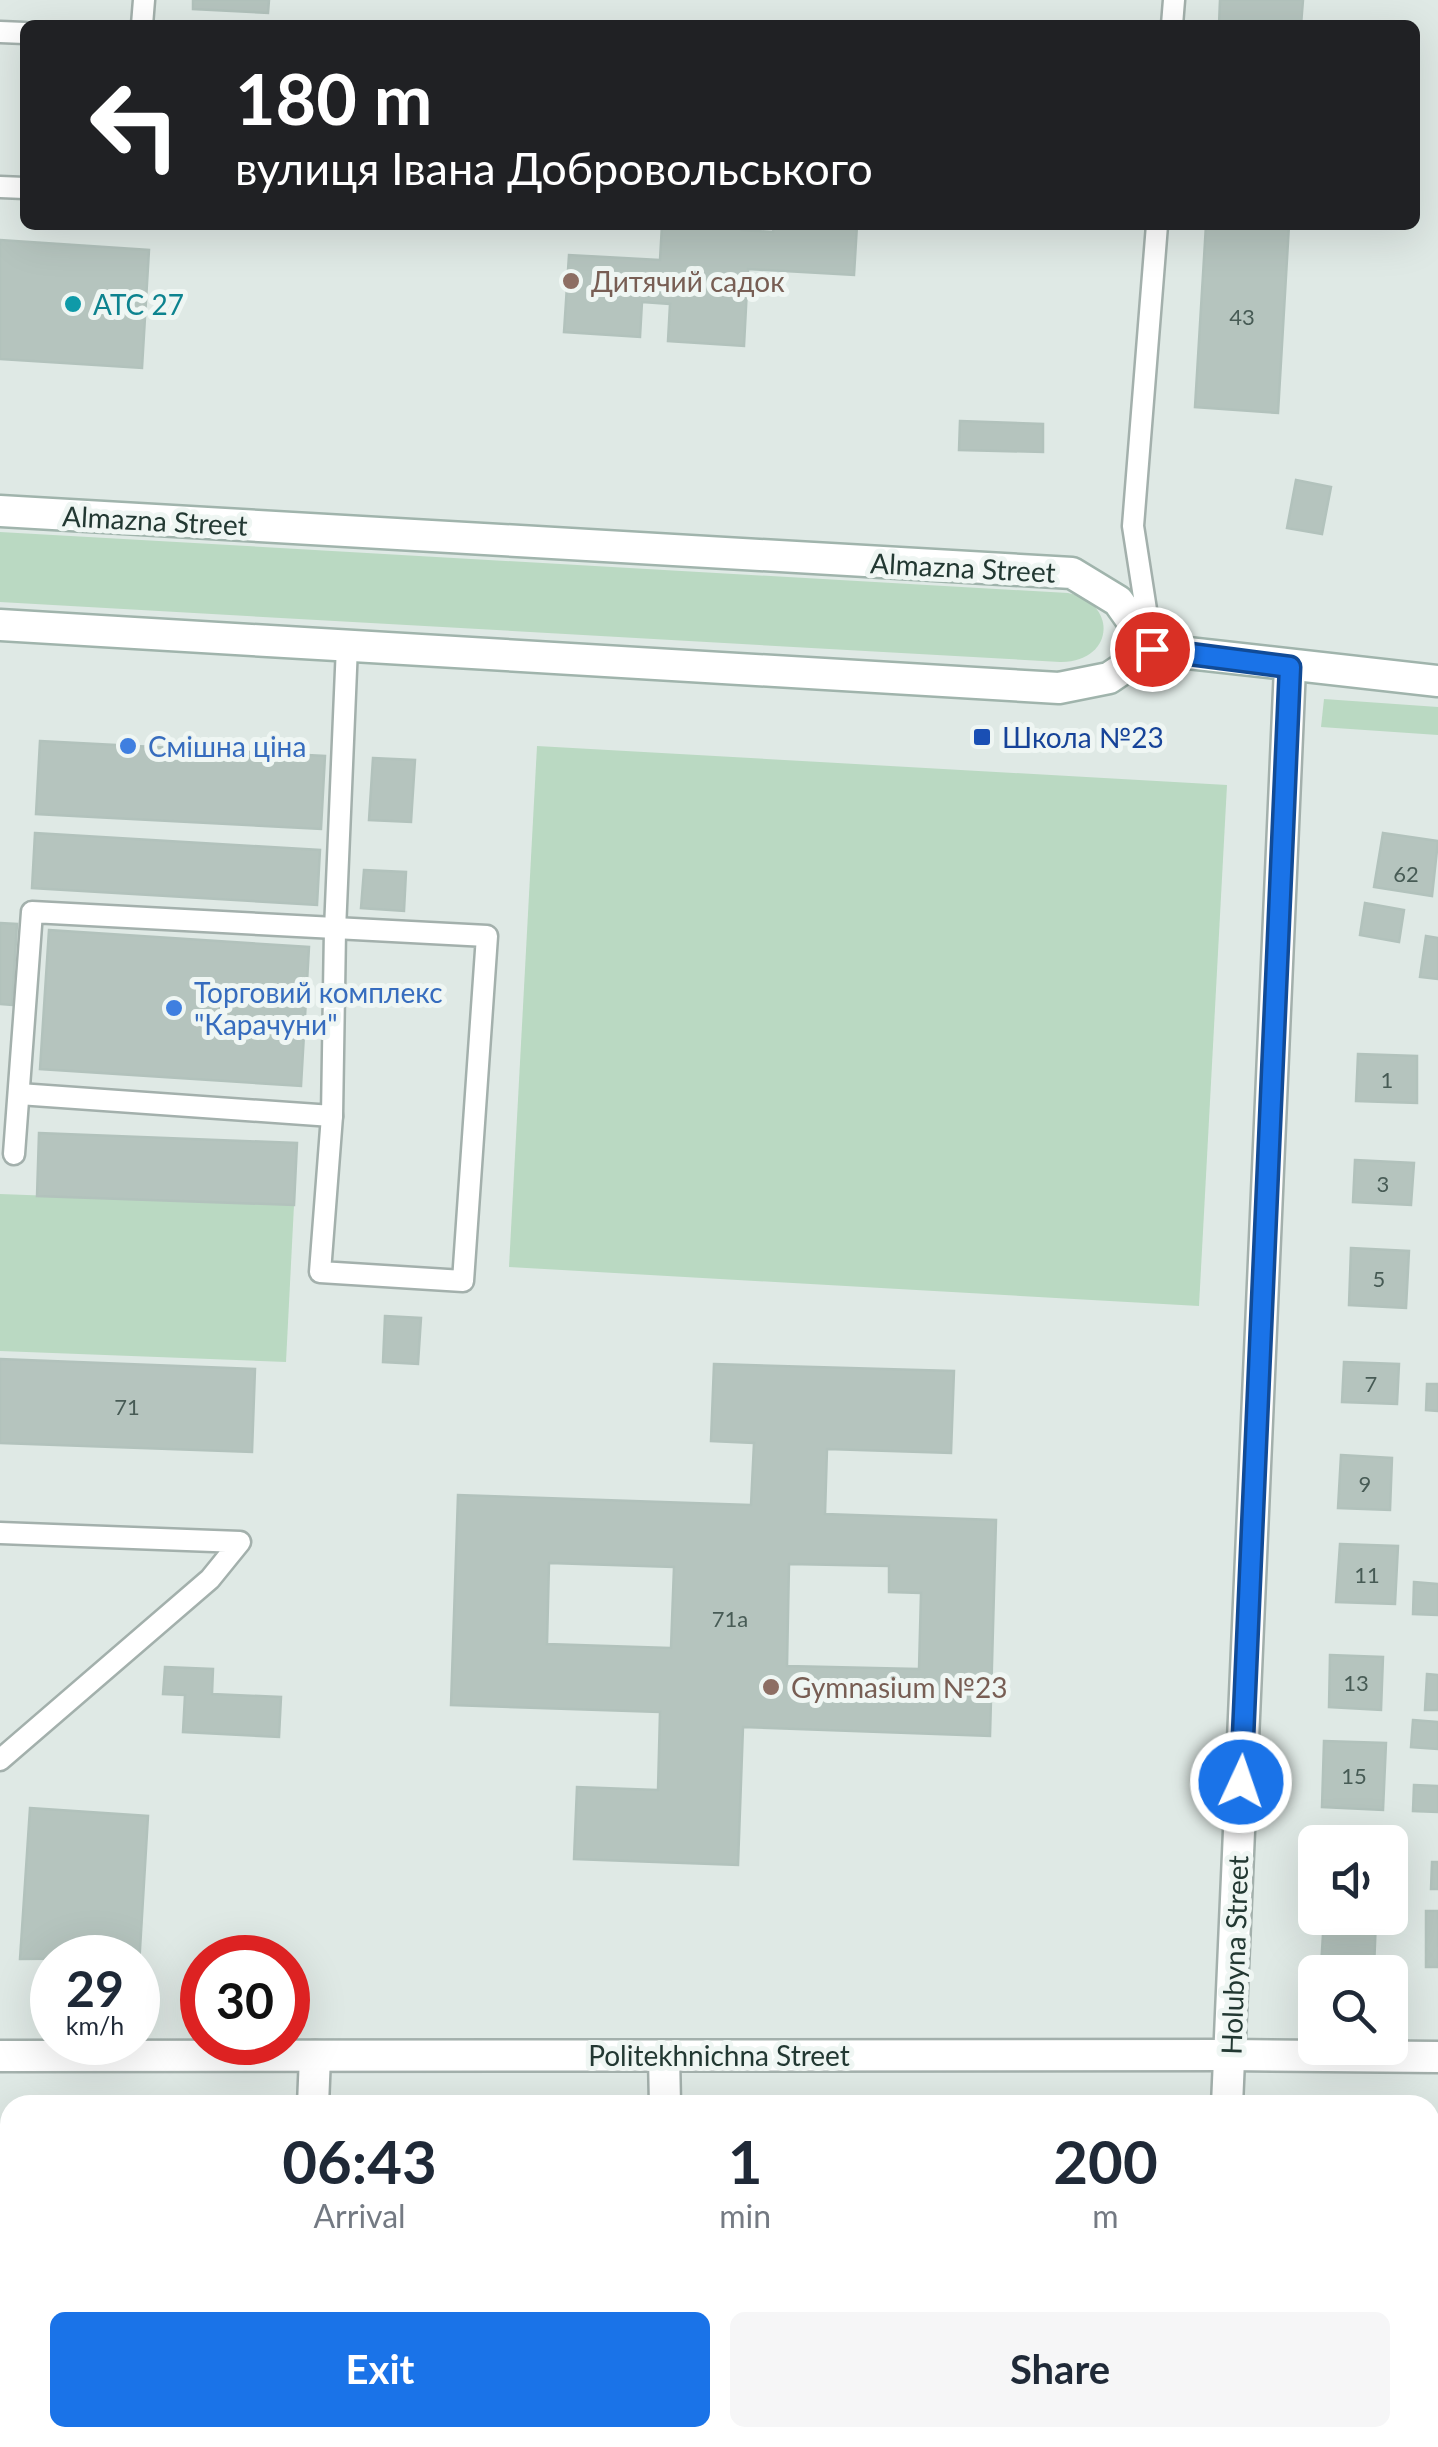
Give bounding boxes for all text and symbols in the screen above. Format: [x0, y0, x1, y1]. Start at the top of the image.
text: 180 m [235, 56, 432, 140]
icon: left [70, 60, 200, 190]
text: вулиця Івана Добровольського [235, 141, 873, 195]
place label: Дитячий садок [591, 264, 785, 298]
marker: Дитячий садок [560, 270, 582, 292]
place label: АТС 27 [93, 287, 184, 321]
marker: АТС 27 [62, 293, 84, 315]
house number: 43 [1229, 303, 1255, 330]
street label: Almazna Street [61, 498, 249, 542]
street label: Almazna Street [869, 545, 1057, 589]
pin [1110, 607, 1195, 692]
icon: arrive [1125, 622, 1180, 677]
place label: Школа №23 [1002, 720, 1164, 754]
marker: Школа №23 [971, 726, 993, 748]
place label: Смішна ціна [148, 729, 306, 763]
marker: Смішна ціна [117, 735, 139, 757]
house number: 62 [1393, 860, 1419, 887]
place label: Торговий комплекс "Карачуни" [194, 975, 443, 1041]
marker: Торговий комплекс "Карачуни" [163, 997, 185, 1019]
house number: 1 [1381, 1066, 1393, 1093]
house number: 3 [1377, 1170, 1389, 1197]
house number: 5 [1373, 1265, 1385, 1292]
house number: 7 [1365, 1370, 1377, 1397]
house number: 71 [114, 1393, 140, 1420]
house number: 9 [1359, 1470, 1371, 1497]
house number: 11 [1354, 1561, 1380, 1588]
house number: 71а [712, 1605, 748, 1632]
house number: 13 [1343, 1669, 1369, 1696]
place label: Gymnasium №23 [791, 1670, 1007, 1704]
marker: Gymnasium №23 [760, 1676, 782, 1698]
position arrow [1189, 1730, 1293, 1834]
house number: 15 [1341, 1762, 1367, 1789]
map controls [1298, 1825, 1408, 2065]
button: sound [1298, 1825, 1408, 1935]
street label: Holubyna Street [1214, 1855, 1254, 2055]
speed limit sign: 30 [180, 1935, 310, 2065]
button: search [1298, 1955, 1408, 2065]
text: 29 [66, 1958, 124, 2018]
text: km/h [66, 2010, 124, 2040]
street label: Politekhnichna Street [588, 2038, 850, 2072]
text: 06:43 [282, 2125, 437, 2197]
text: 1 [728, 2125, 763, 2197]
text: 200 [1053, 2125, 1158, 2197]
text: Arrival [313, 2196, 406, 2235]
text: min [719, 2196, 771, 2235]
text: m [1092, 2196, 1119, 2235]
button: Exit [50, 2312, 710, 2427]
button: Share [730, 2312, 1390, 2427]

